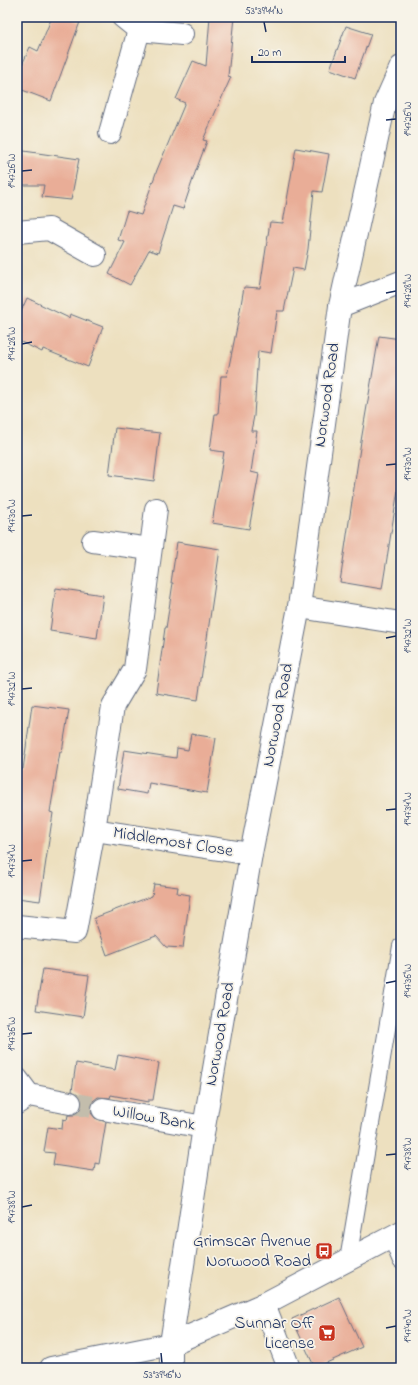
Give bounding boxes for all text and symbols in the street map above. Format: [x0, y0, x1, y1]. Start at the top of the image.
text: 53°39'44"N [245, 4, 283, 19]
scale bar [252, 38, 345, 64]
text: 20 m [258, 44, 281, 62]
text: 1°47'26"W [401, 101, 416, 136]
text: 1°47'26"W [5, 153, 20, 188]
text: 1°47'28"W [401, 274, 416, 308]
text: 1°47'28"W [5, 327, 20, 361]
street label: Norwood Road [307, 341, 347, 449]
text: 1°47'30"W [401, 447, 416, 481]
text: 1°47'30"W [5, 499, 20, 533]
text: 1°47'32"W [401, 619, 416, 653]
street label: Norwood Road [256, 661, 300, 769]
text: 1°47'32"W [5, 672, 20, 706]
text: 1°47'34"W [401, 792, 416, 826]
street label: Middlemost Close [111, 820, 235, 864]
text: 1°47'34"W [5, 844, 20, 878]
text: 1°47'36"W [401, 964, 416, 998]
street label: Norwood Road [199, 980, 242, 1088]
text: 1°47'36"W [5, 1017, 20, 1051]
street label: Willow Bank [111, 1098, 198, 1138]
text: 1°47'38"W [401, 1137, 416, 1171]
text: 1°47'38"W [5, 1190, 20, 1224]
place label: Grimscar Avenue Norwood Road [193, 1229, 311, 1274]
bus stop icon: Grimscar Avenue Norwood Road [314, 1241, 334, 1261]
text: 1°47'40"W [401, 1309, 416, 1343]
place label: Sunnar Off License [235, 1311, 315, 1356]
supermarket icon: Sunnar Off License [317, 1323, 337, 1343]
text: 53°39'46"N [143, 1368, 181, 1383]

